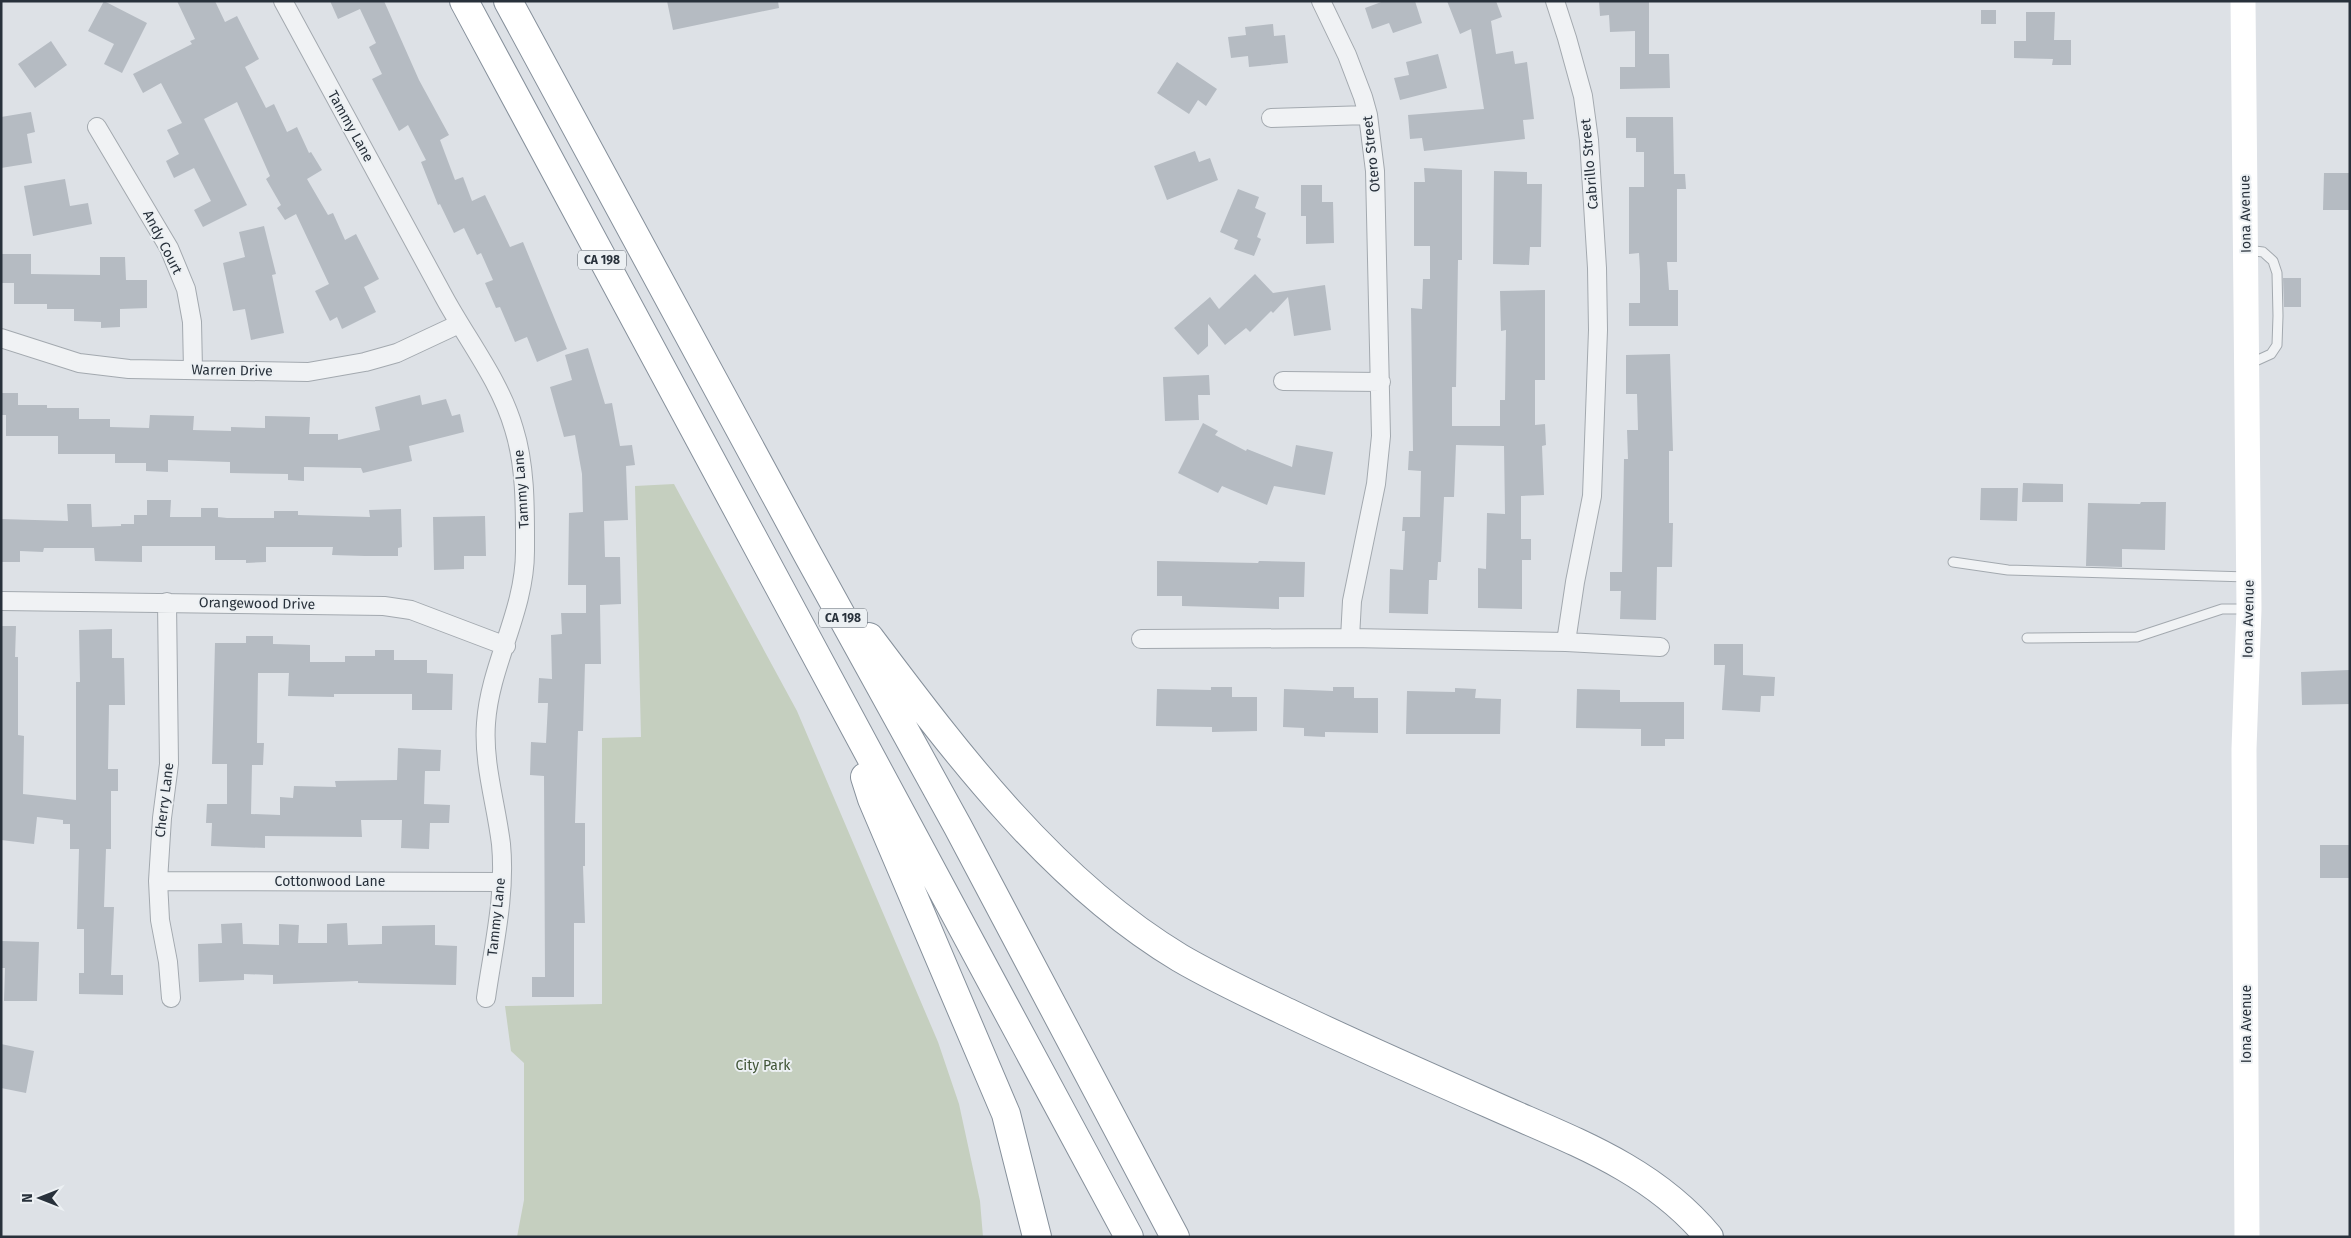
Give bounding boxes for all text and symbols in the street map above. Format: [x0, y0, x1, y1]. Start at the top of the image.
street label: Tammy Lane [324, 88, 377, 165]
street label: Otero Street [1359, 114, 1384, 193]
street label: Cabrillo Street [1577, 117, 1602, 210]
street label: Iona Avenue [2236, 175, 2255, 253]
street label: Andy Court [139, 207, 186, 278]
road number: CA 198 [578, 250, 626, 270]
street label: Warren Drive [191, 361, 273, 380]
street label: Tammy Lane [510, 449, 533, 529]
street label: Iona Avenue [2239, 580, 2258, 658]
street label: Orangewood Drive [199, 594, 315, 613]
road number: CA 198 [819, 608, 867, 628]
street label: Cherry Lane [151, 762, 178, 838]
street label: Cottonwood Lane [275, 873, 385, 890]
street label: Tammy Lane [484, 877, 509, 957]
street label: Iona Avenue [2238, 985, 2255, 1063]
park label: City Park [736, 1057, 791, 1074]
north arrow [15, 1173, 65, 1223]
text: N [19, 1193, 36, 1203]

